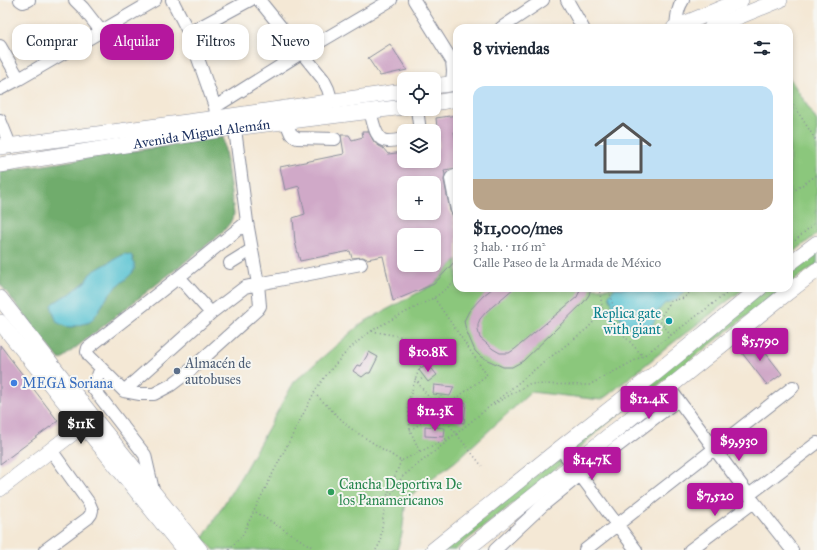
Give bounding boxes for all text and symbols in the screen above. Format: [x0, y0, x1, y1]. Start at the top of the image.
chip: Comprar [12, 24, 92, 60]
chip: Alquilar [100, 24, 174, 60]
chip: Filtros [182, 24, 249, 60]
chip: Nuevo [257, 24, 324, 60]
icon: filters [751, 37, 773, 59]
text: 8 viviendas [473, 38, 549, 59]
map controls [397, 72, 441, 272]
button: locate [397, 72, 441, 116]
icon: home [587, 112, 659, 184]
street label: Avenida Miguel Alemán [131, 116, 271, 153]
button: layers [397, 124, 441, 168]
button: + [397, 176, 441, 220]
text: $11,000/mes [473, 218, 563, 239]
button: − [397, 228, 441, 272]
text: 3 hab. · 116 m² [473, 239, 546, 255]
text: Calle Paseo de la Armada de México [473, 255, 661, 271]
place label: Replica gate with giant [593, 305, 661, 338]
marker: Replica gate with giant [664, 316, 674, 326]
pin: $5,790 [727, 328, 793, 362]
text: $5,790 [741, 333, 779, 349]
pin: $10.8K [395, 339, 461, 373]
text: $10.8K [408, 344, 448, 360]
place label: Almacén de autobuses [184, 355, 251, 388]
marker: Almacén de autobuses [172, 366, 182, 376]
place label: MEGA Soriana [22, 375, 113, 392]
marker: MEGA Soriana [9, 378, 19, 388]
pin: $12.4K [616, 386, 682, 420]
text: $12.4K [630, 391, 668, 407]
pin: $12.3K [402, 398, 468, 432]
text: $12.3K [417, 403, 453, 419]
pin: $11K [57, 411, 105, 445]
text: $11K [67, 416, 95, 432]
pin: $9,930 [706, 428, 772, 462]
text: $9,930 [720, 433, 758, 449]
pin: $14.7K [559, 447, 625, 481]
text: $14.7K [573, 452, 611, 468]
place label: Cancha Deportiva De los Panamericanos [339, 476, 462, 509]
pin: $7,520 [682, 483, 748, 517]
marker: Cancha Deportiva De los Panamericanos [326, 487, 336, 497]
text: $7,520 [696, 488, 734, 504]

